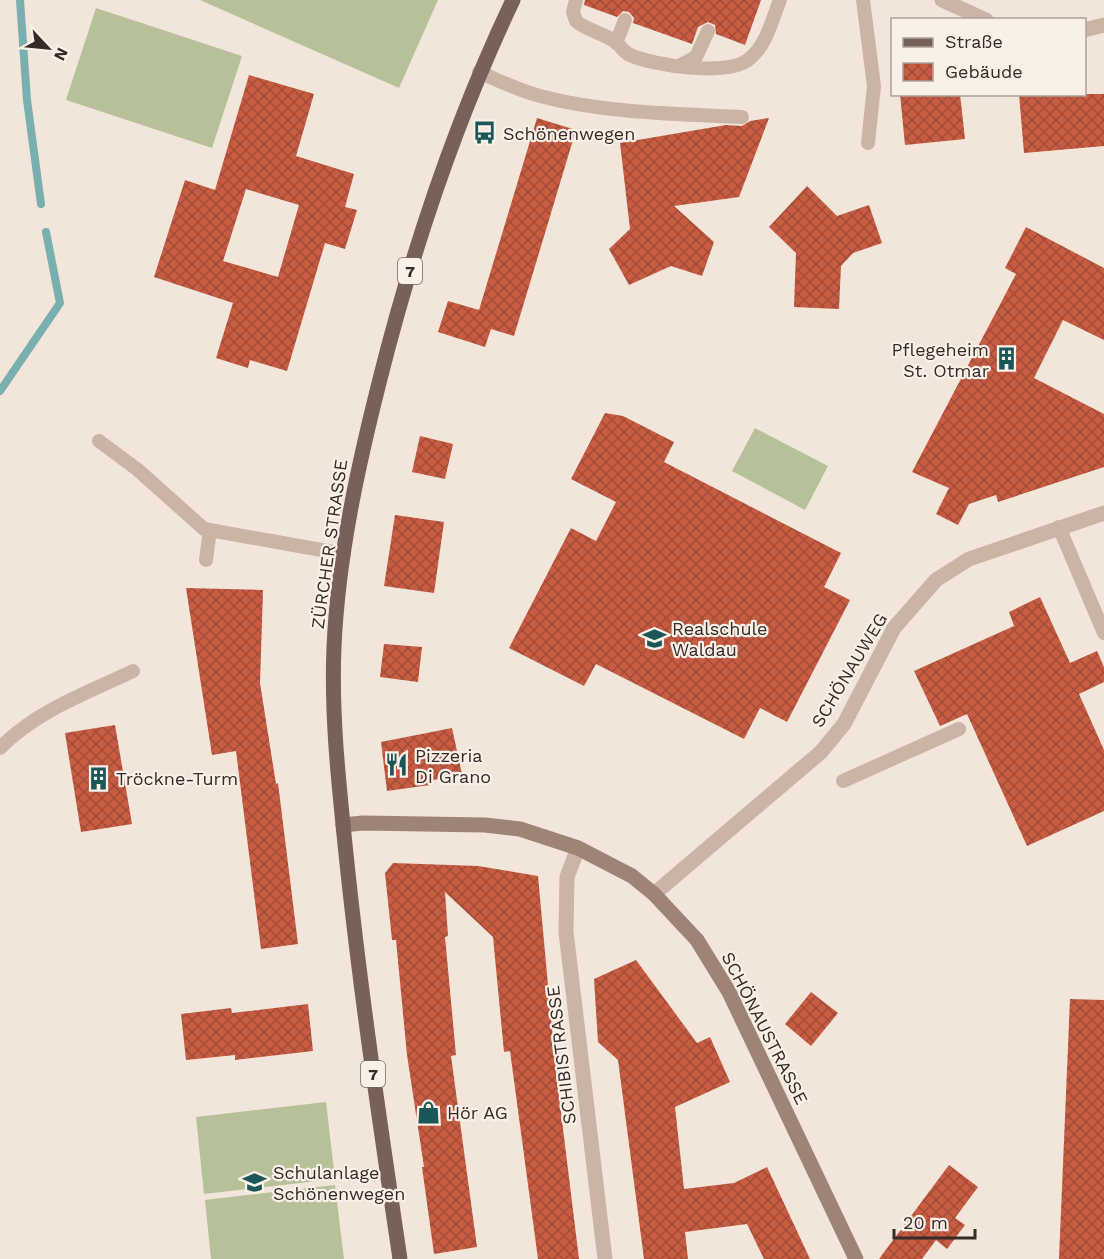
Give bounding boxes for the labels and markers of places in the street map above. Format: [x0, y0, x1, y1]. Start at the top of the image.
bus stop icon: Schönenwegen [472, 120, 498, 146]
place label: Schönenwegen [503, 123, 635, 144]
place label: Pflegeheim St. Otmar [892, 339, 989, 381]
building icon: Pflegeheim St. Otmar [994, 346, 1020, 372]
place label: Realschule Waldau [672, 618, 767, 660]
school or university icon: Realschule Waldau [641, 625, 667, 651]
place label: Pizzeria Di Grano [415, 745, 491, 787]
restaurant icon: Pizzeria Di Grano [384, 752, 410, 778]
building icon: Tröckne-Turm [85, 765, 111, 791]
place label: Tröckne-Turm [116, 768, 238, 789]
shop icon: Hör AG [416, 1099, 442, 1125]
place label: Hör AG [447, 1102, 508, 1123]
place label: Schulanlage Schönenwegen [273, 1162, 405, 1204]
school or university icon: Schulanlage Schönenwegen [242, 1169, 268, 1195]

